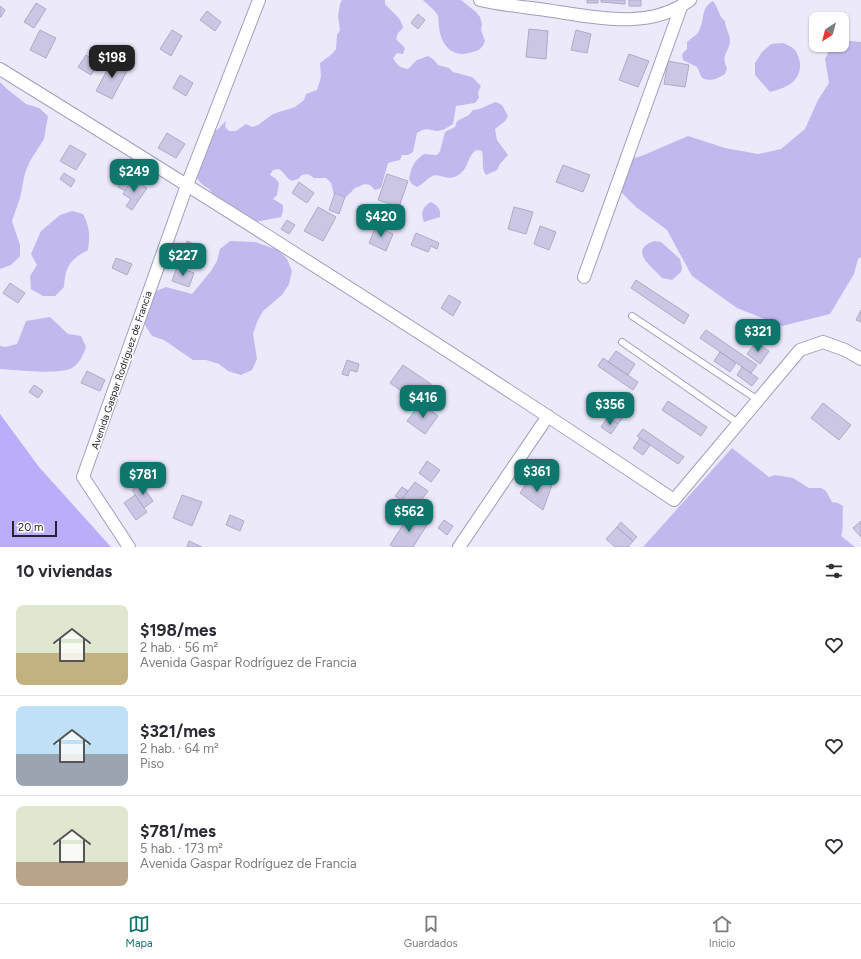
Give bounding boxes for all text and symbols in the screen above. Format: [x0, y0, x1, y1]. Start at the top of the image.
north arrow [809, 12, 849, 52]
map controls [809, 12, 849, 52]
pin: $198 [88, 45, 136, 79]
text: $198 [98, 50, 126, 65]
pin: $249 [110, 159, 158, 193]
text: $249 [119, 164, 149, 179]
pin: $420 [357, 204, 405, 238]
text: $420 [365, 209, 397, 224]
pin: $227 [159, 243, 207, 277]
text: $227 [168, 248, 198, 263]
street label: Avenida Gaspar Rodríguez de Francia [88, 289, 155, 451]
pin: $321 [734, 319, 782, 353]
text: $321 [744, 324, 772, 339]
pin: $416 [399, 385, 447, 419]
text: $416 [409, 390, 437, 405]
pin: $356 [586, 392, 634, 426]
text: $356 [595, 397, 625, 412]
pin: $361 [513, 459, 561, 493]
pin: $781 [119, 462, 167, 496]
text: $361 [523, 464, 551, 479]
text: $781 [129, 467, 157, 482]
pin: $562 [385, 499, 433, 533]
text: $562 [394, 504, 424, 519]
scale bar [12, 519, 57, 538]
text: 20 m [18, 521, 43, 534]
icon: filters [823, 560, 845, 582]
text: 10 viviendas [16, 561, 112, 581]
text: $198/mes [140, 620, 216, 640]
icon: home [48, 621, 96, 669]
icon: heart [823, 634, 845, 656]
text: 2 hab. · 56 m² [140, 640, 218, 655]
text: Avenida Gaspar Rodríguez de Francia [140, 655, 357, 670]
text: $321/mes [140, 721, 215, 741]
icon: home [48, 722, 96, 770]
icon: heart [823, 735, 845, 757]
text: 2 hab. · 64 m² [140, 741, 219, 756]
text: Piso [140, 756, 164, 771]
text: $781/mes [140, 821, 216, 841]
icon: home [48, 822, 96, 870]
icon: heart [823, 835, 845, 857]
text: 5 hab. · 173 m² [140, 841, 223, 856]
text: Avenida Gaspar Rodríguez de Francia [140, 856, 357, 871]
tab: Mapa [126, 913, 153, 950]
tab: Guardados [404, 913, 458, 950]
tab: Inicio [709, 913, 735, 950]

